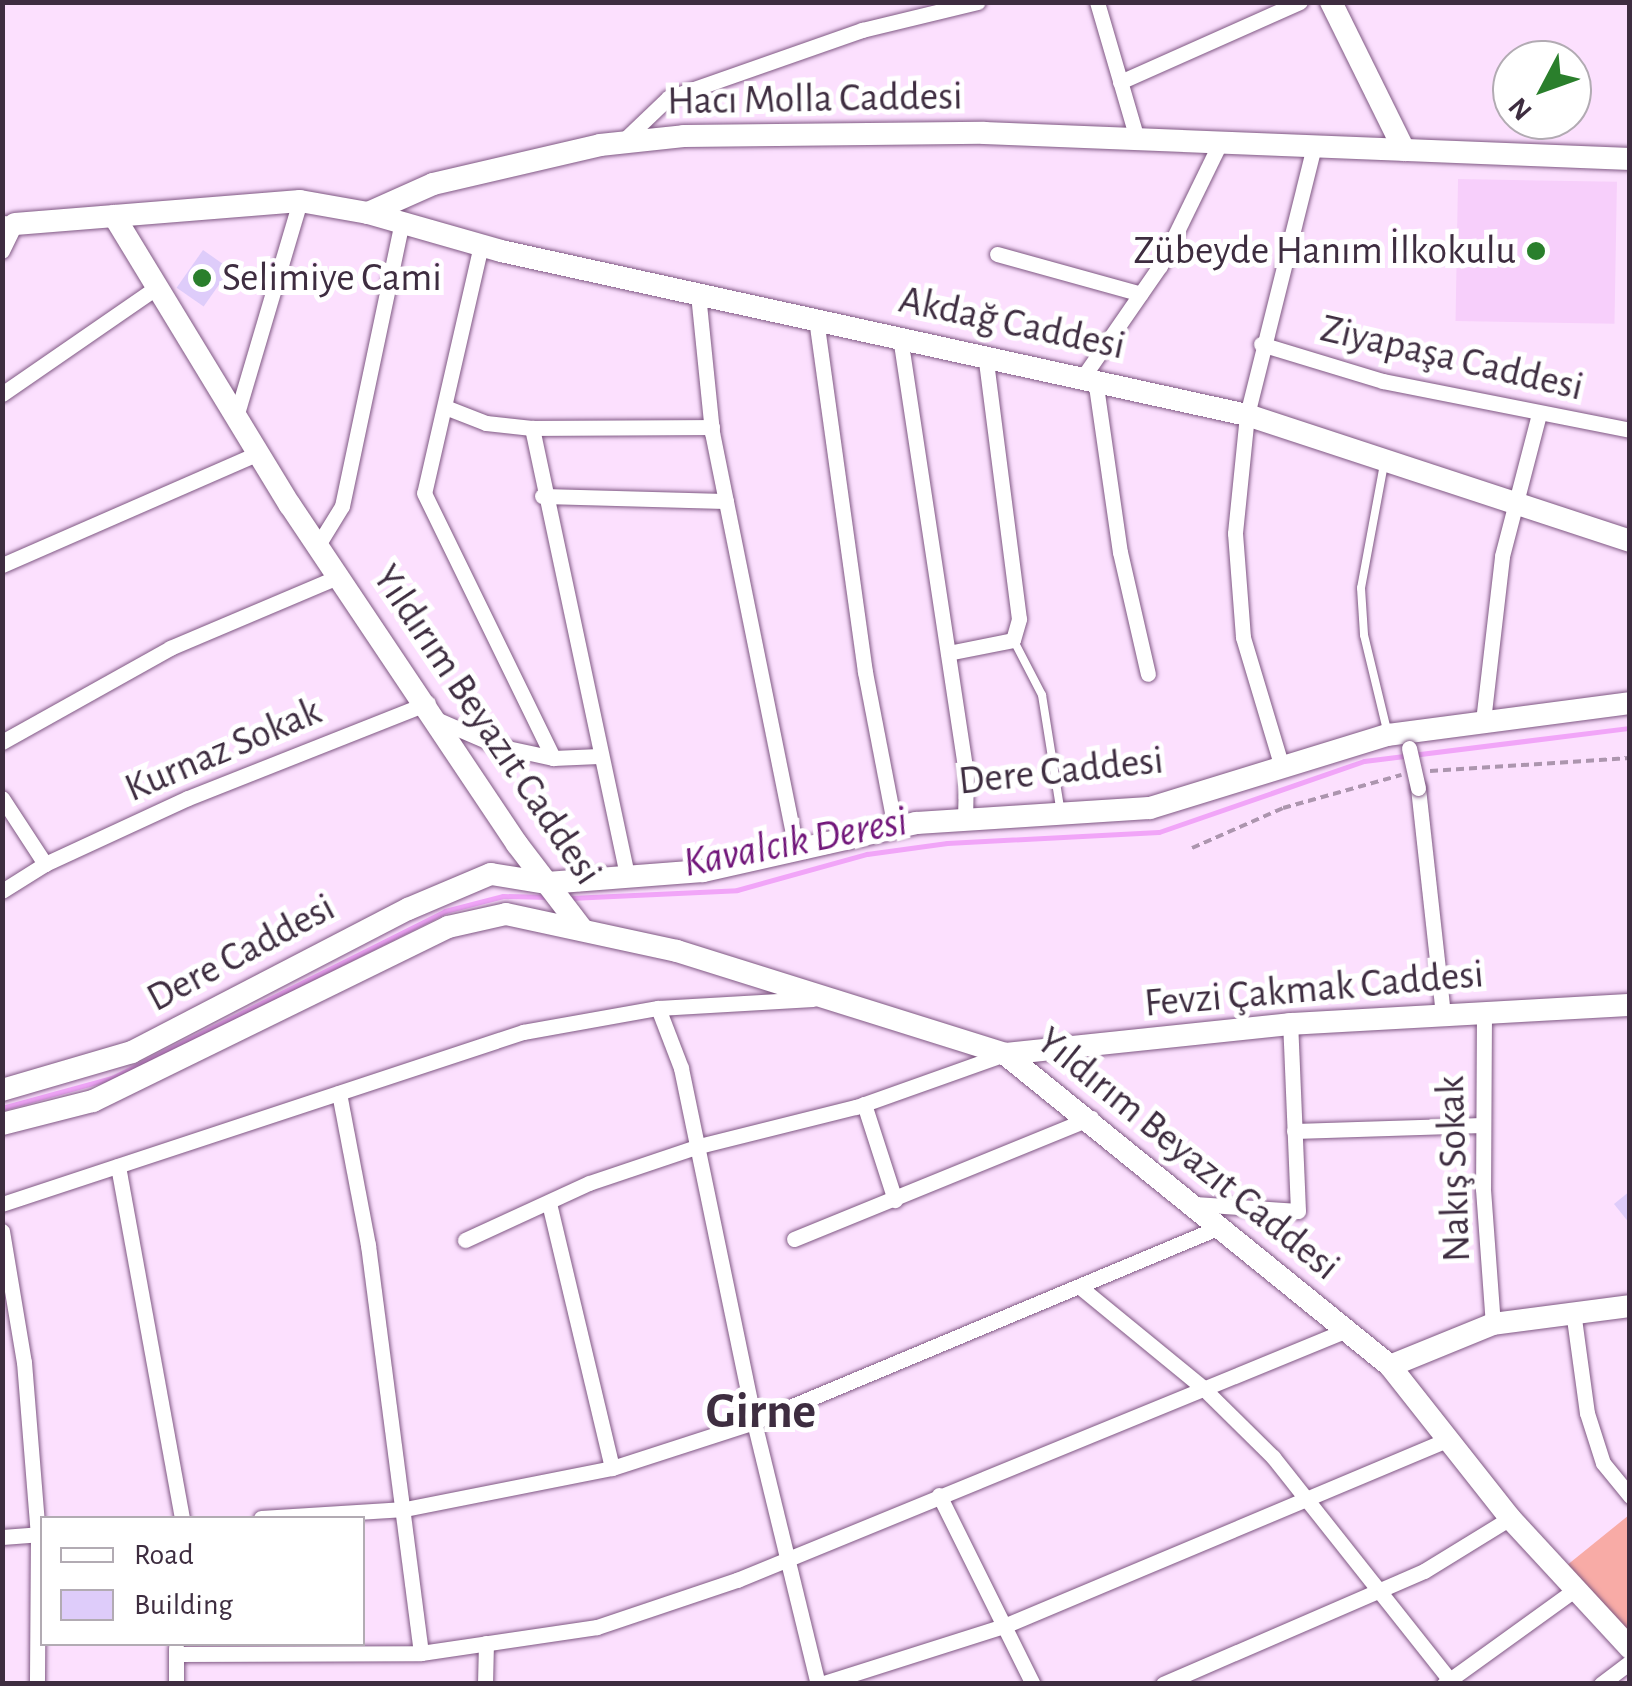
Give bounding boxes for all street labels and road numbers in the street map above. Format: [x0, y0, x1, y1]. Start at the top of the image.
street label: Hacı Molla Caddesi [667, 72, 963, 126]
street label: Akdağ Caddesi [895, 276, 1129, 370]
street label: Ziyapaşa Caddesi [1316, 304, 1588, 412]
street label: Yıldırım Beyazıt Caddesi [362, 556, 612, 894]
street label: Kurnaz Sokak [118, 687, 328, 813]
street label: Dere Caddesi [956, 736, 1166, 806]
street label: Dere Caddesi [139, 884, 343, 1022]
street label: Fevzi Çakmak Caddesi [1142, 950, 1486, 1028]
street label: Yıldırım Beyazıt Caddesi [1027, 1017, 1349, 1291]
street label: Nakış Sokak [1427, 1075, 1481, 1263]

